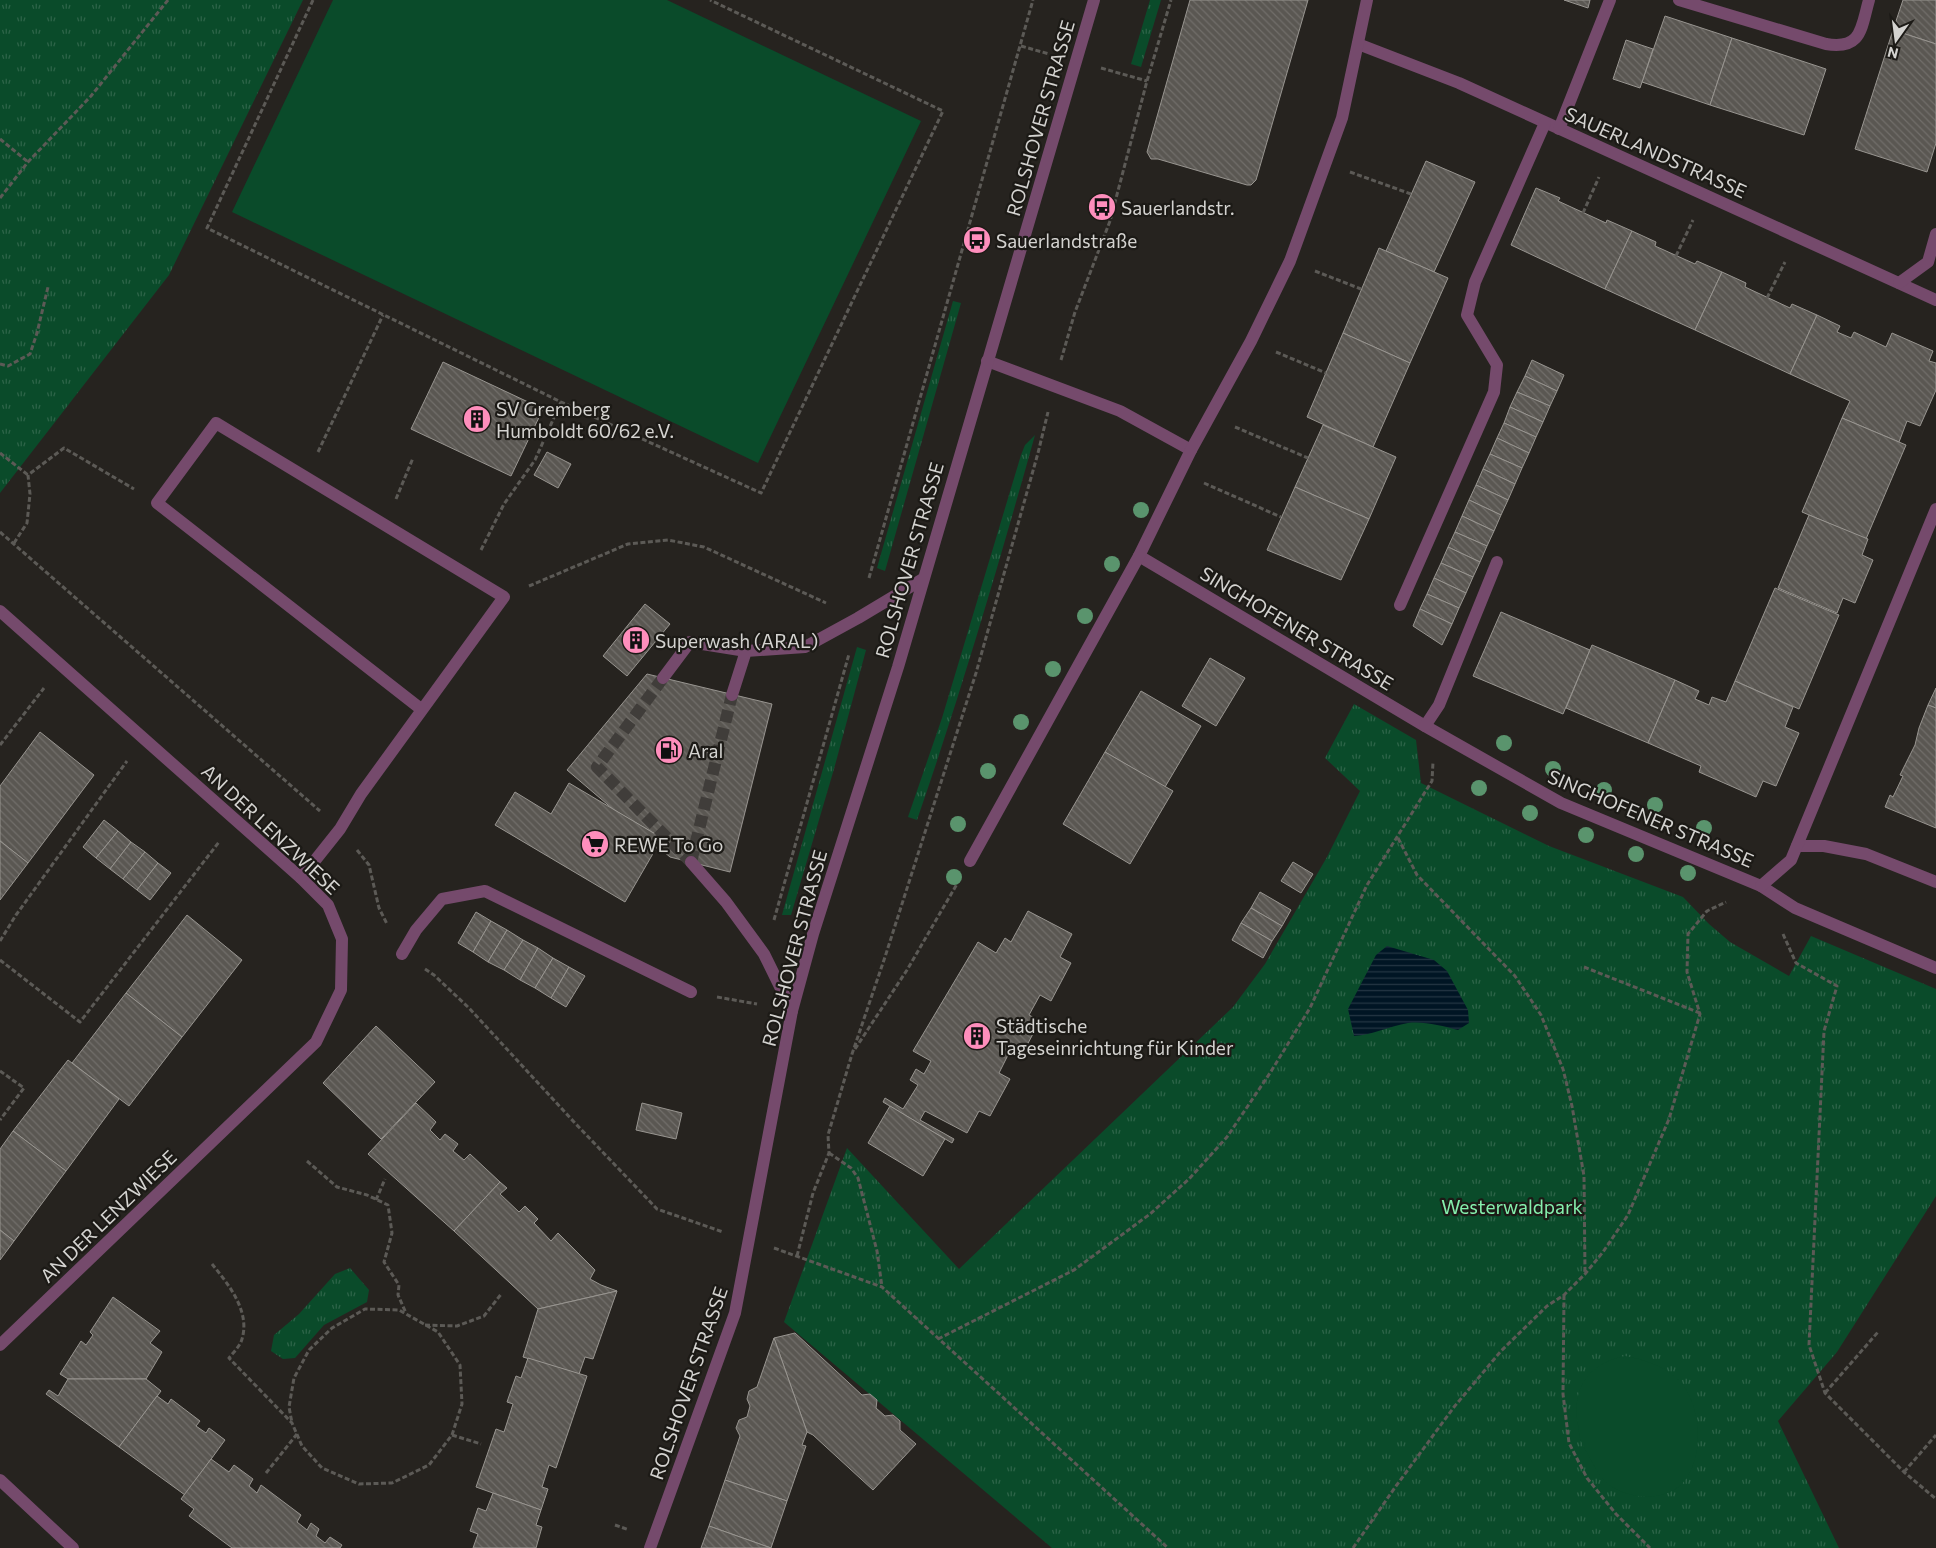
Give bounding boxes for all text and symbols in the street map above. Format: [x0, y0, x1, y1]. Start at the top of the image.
north arrow [1871, 15, 1921, 65]
street label: ROLSHOVER STRASSE [1001, 17, 1079, 219]
text: N [1886, 44, 1900, 63]
street label: SAUERLANDSTRASSE [1562, 102, 1750, 202]
bus stop icon: Sauerlandstr. [1087, 192, 1117, 222]
place label: Sauerlandstr. [1121, 196, 1234, 219]
bus stop icon: Sauerlandstraße [962, 225, 992, 255]
place label: Sauerlandstraße [996, 229, 1137, 252]
place label: SV Gremberg Humboldt 60/62 e.V. [496, 397, 674, 442]
building icon: SV Gremberg Humboldt 60/62 e.V. [462, 404, 492, 434]
street label: ROLSHOVER STRASSE [870, 459, 948, 661]
street label: SINGHOFENER STRASSE [1196, 561, 1398, 695]
building icon: Superwash (ARAL) [621, 625, 651, 655]
place label: Superwash (ARAL) [655, 629, 818, 652]
fuel station icon: Aral [654, 735, 684, 765]
place label: Aral [688, 739, 723, 762]
street label: AN DER LENZWIESE [197, 759, 345, 899]
street label: SINGHOFENER STRASSE [1545, 764, 1757, 872]
supermarket icon: REWE To Go [580, 829, 610, 859]
place label: REWE To Go [614, 833, 723, 856]
street label: ROLSHOVER STRASSE [757, 847, 831, 1049]
place label: Städtische Tageseinrichtung für Kinder [996, 1014, 1234, 1059]
building icon: Städtische Tageseinrichtung für Kinder [962, 1021, 992, 1051]
street label: AN DER LENZWIESE [35, 1145, 181, 1287]
park label: Westerwaldpark [1441, 1195, 1583, 1218]
street label: ROLSHOVER STRASSE [644, 1284, 732, 1482]

